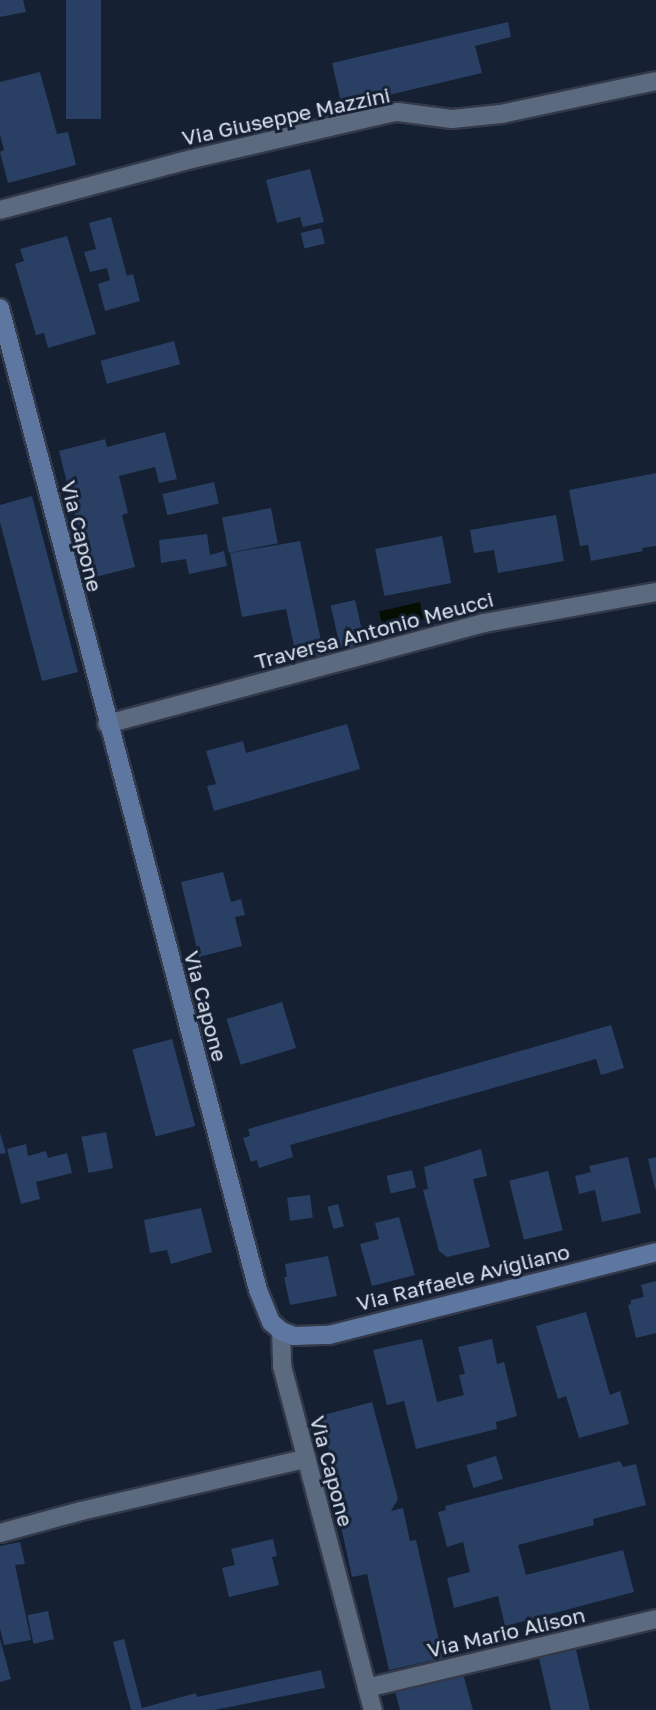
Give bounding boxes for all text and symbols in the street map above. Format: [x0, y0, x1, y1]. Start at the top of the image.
street label: Via Giuseppe Mazzini [180, 82, 392, 150]
street label: Via Capone [56, 478, 108, 594]
street label: Traversa Antonio Meucci [252, 586, 496, 674]
street label: Via Capone [179, 948, 233, 1064]
street label: Via Raffaele Avigliano [354, 1238, 572, 1316]
street label: Via Capone [305, 1413, 359, 1529]
street label: Via Mario Alison [425, 1602, 587, 1662]

